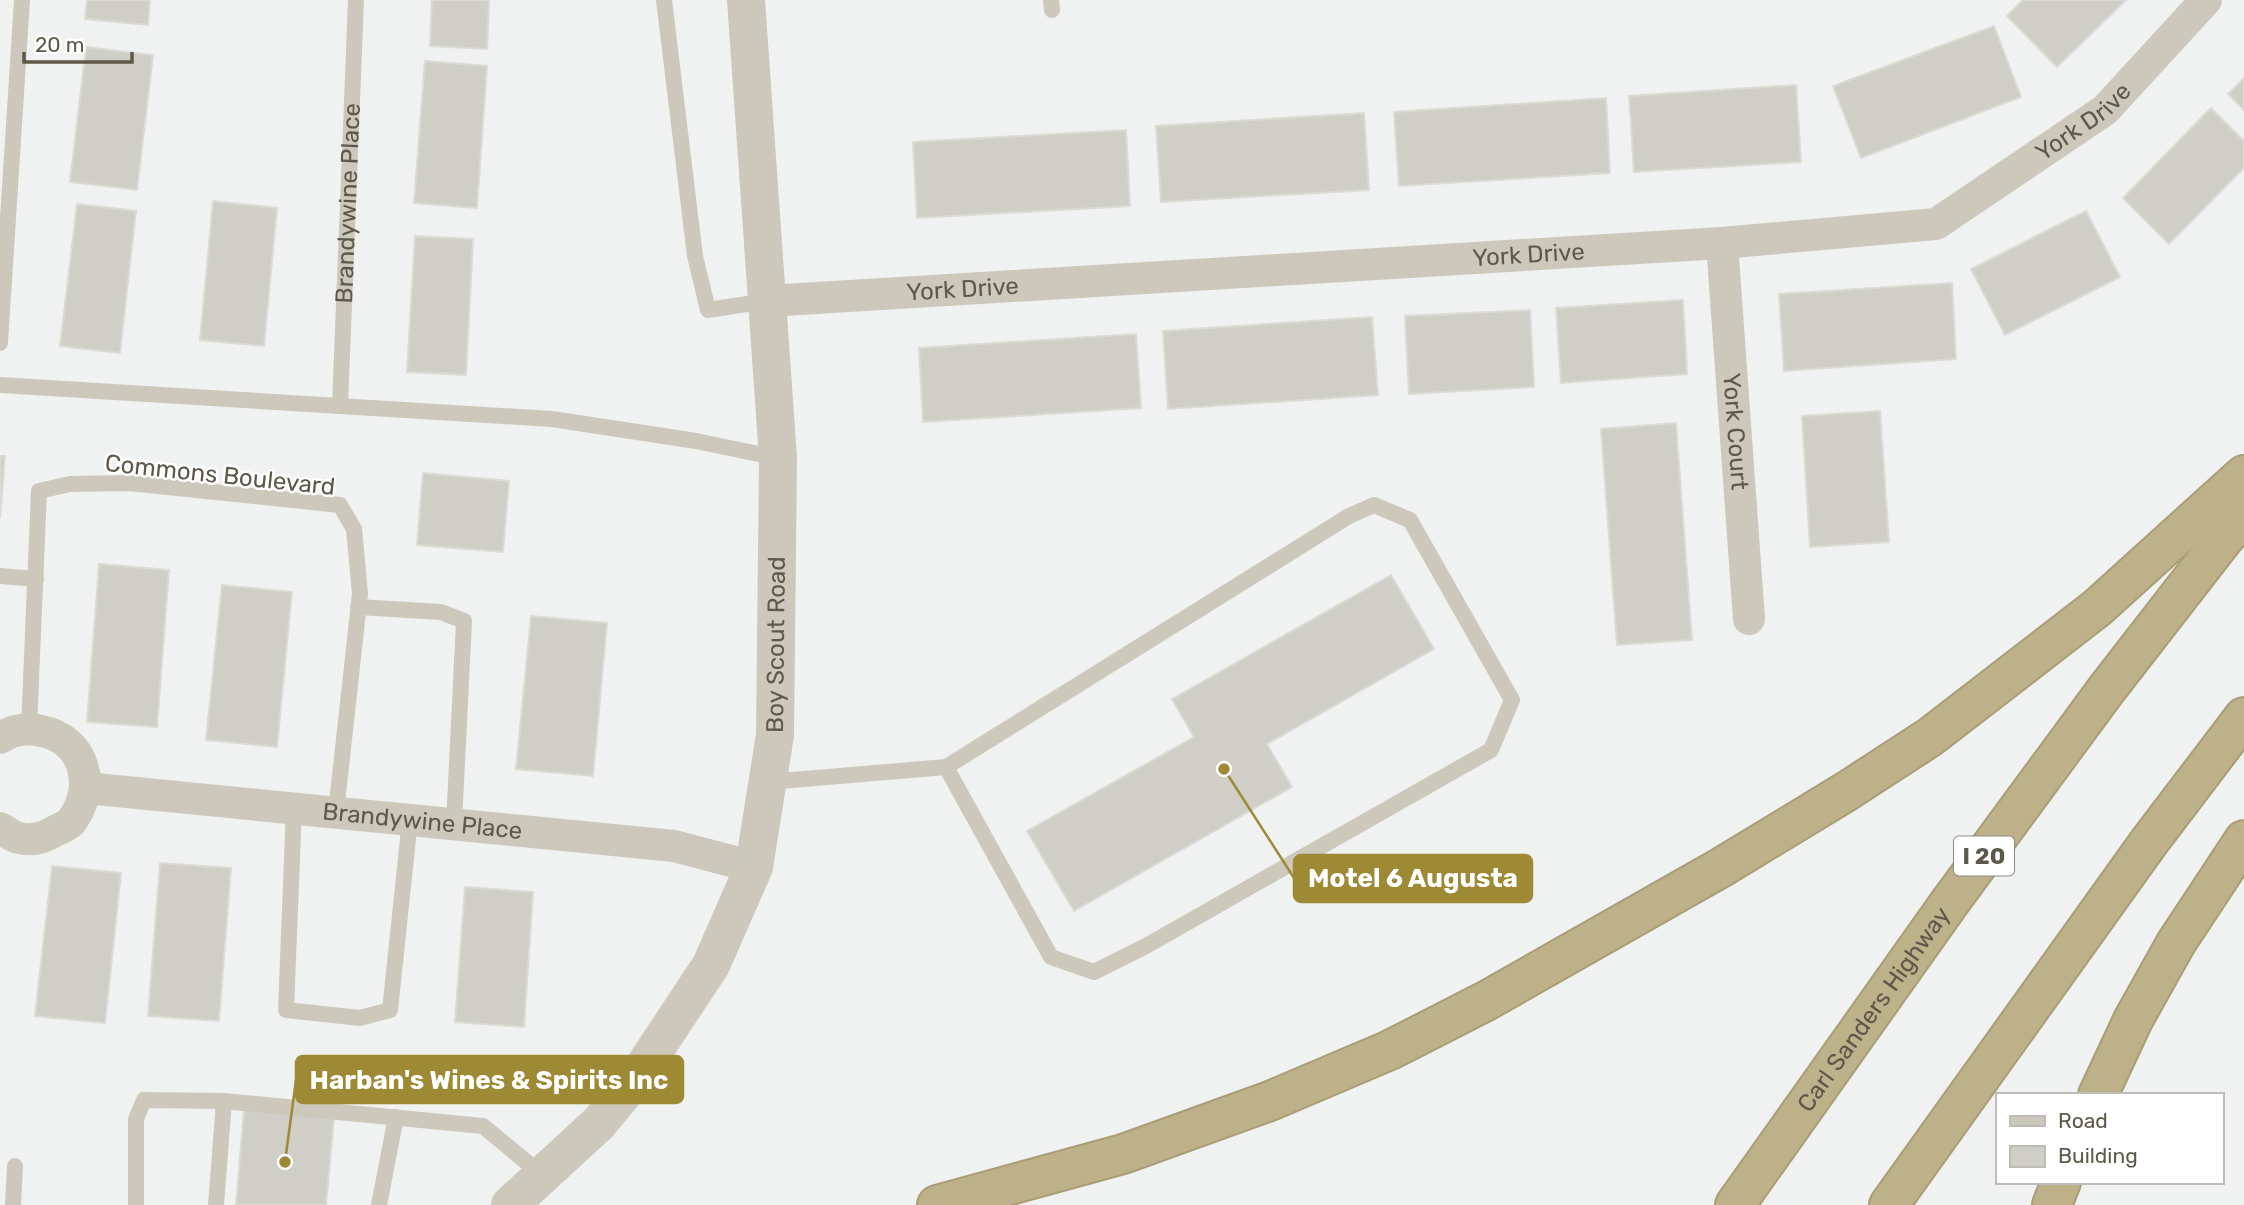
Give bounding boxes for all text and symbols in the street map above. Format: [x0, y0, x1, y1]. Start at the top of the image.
scale bar [24, 21, 133, 65]
text: 20 m [35, 32, 84, 57]
street label: York Drive [2030, 77, 2137, 167]
street label: Brandywine Place [330, 102, 366, 304]
street label: York Drive [1472, 237, 1585, 272]
street label: York Drive [906, 272, 1020, 306]
street label: York Court [1717, 372, 1754, 491]
street label: Commons Boulevard [104, 449, 336, 501]
street label: Boy Scout Road [761, 556, 791, 733]
street label: Brandywine Place [321, 797, 523, 845]
road number: I 20 [1954, 836, 2014, 876]
callout: Motel 6 Augusta [1294, 855, 1532, 902]
text: Motel 6 Augusta [1308, 863, 1518, 894]
street label: Carl Sanders Highway [1792, 901, 1956, 1117]
callout: Harban's Wines & Spirits Inc [296, 1056, 683, 1103]
text: Harban's Wines & Spirits Inc [310, 1065, 668, 1096]
legend [1996, 1093, 2223, 1184]
text: Road [2058, 1108, 2108, 1133]
text: Building [2058, 1143, 2138, 1168]

